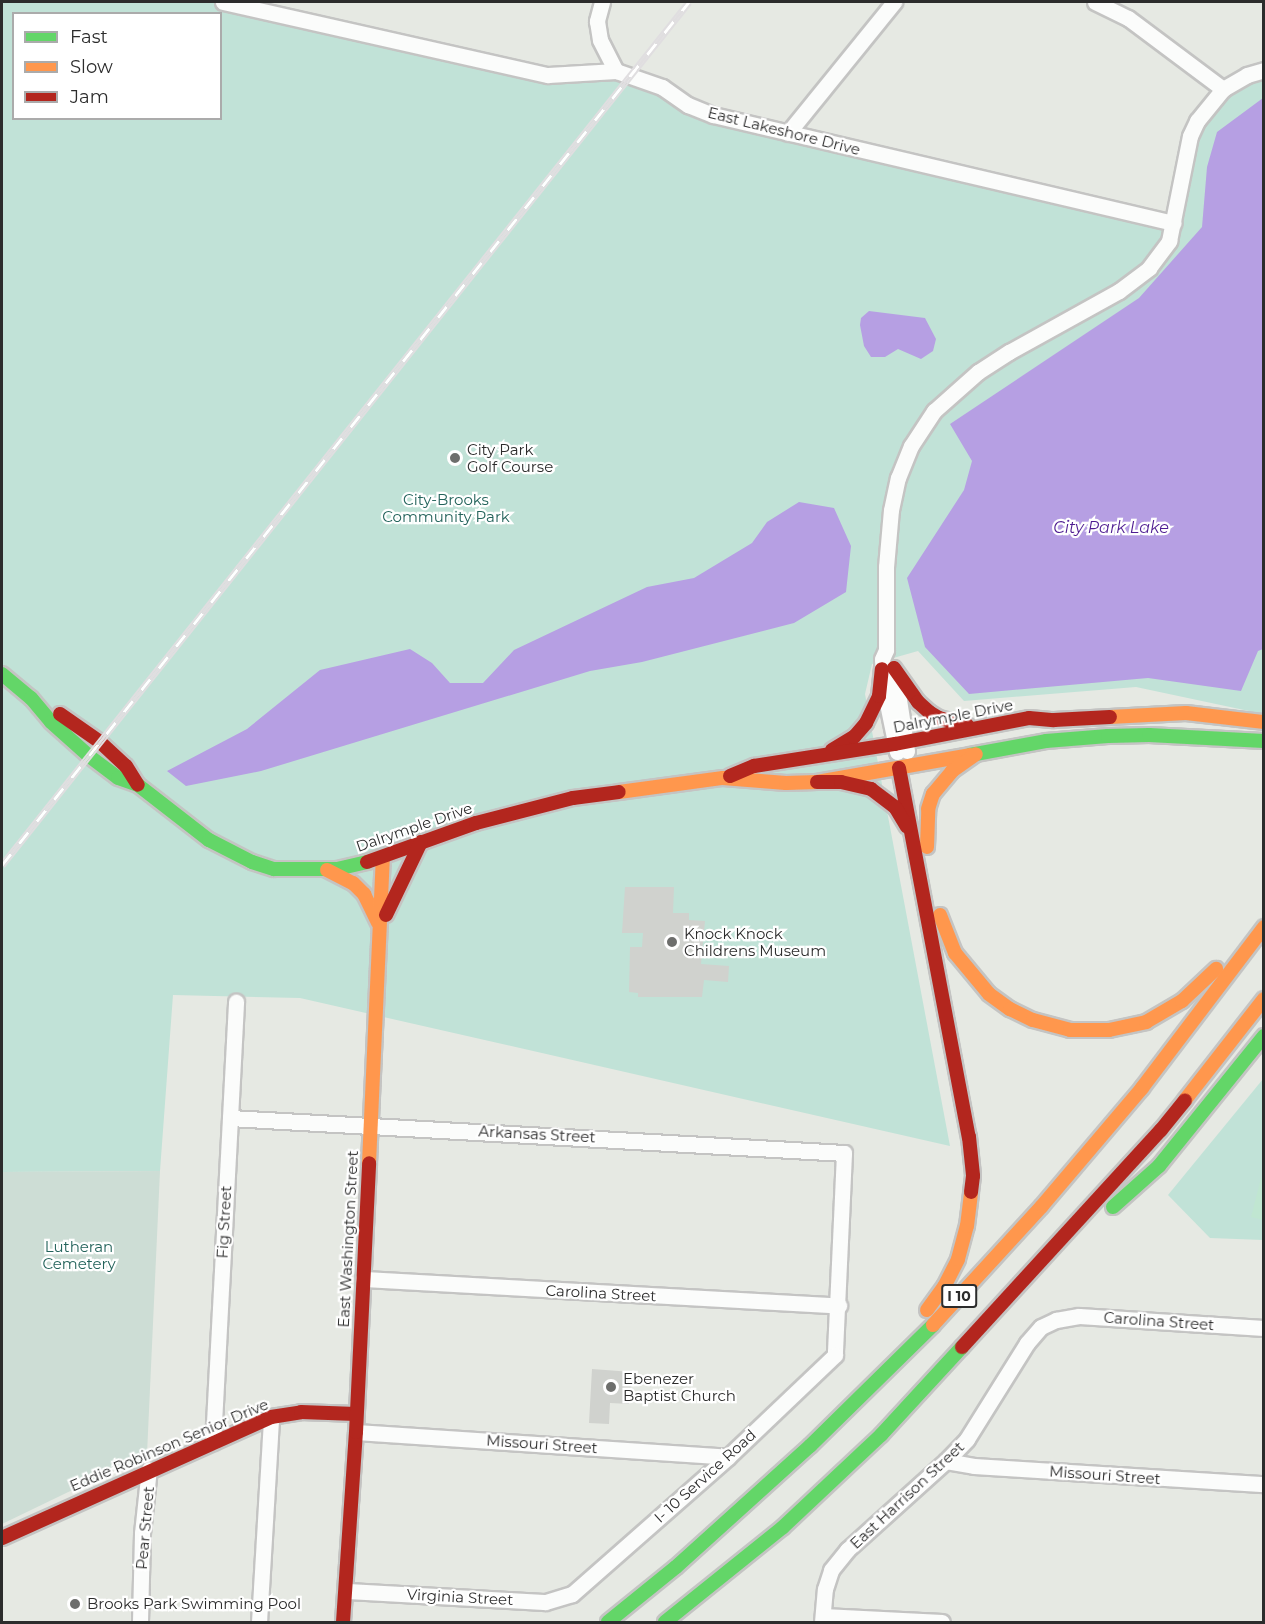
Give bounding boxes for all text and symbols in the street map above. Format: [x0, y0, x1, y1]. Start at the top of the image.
legend [12, 12, 222, 120]
text: Fast [70, 26, 108, 48]
text: Slow [70, 56, 113, 78]
text: Jam [70, 86, 109, 108]
street label: East Lakeshore Drive [706, 103, 862, 159]
place label: City Park Golf Course [467, 440, 553, 475]
marker: City Park Golf Course [448, 451, 462, 465]
park label: City-Brooks Community Park [382, 490, 510, 525]
water label: City Park Lake [1053, 518, 1169, 538]
street label: Dalrymple Drive [892, 696, 1014, 736]
street label: Dalrymple Drive [354, 799, 474, 855]
place label: Knock Knock Childrens Museum [684, 924, 826, 959]
marker: Knock Knock Childrens Museum [665, 935, 679, 949]
street label: Arkansas Street [478, 1122, 596, 1146]
street label: East Washington Street [334, 1150, 362, 1328]
street label: Fig Street [213, 1185, 235, 1259]
park label: Lutheran Cemetery [42, 1237, 116, 1272]
street label: Carolina Street [545, 1281, 657, 1305]
road number: I 10 [941, 1285, 977, 1307]
street label: Carolina Street [1103, 1308, 1215, 1334]
place label: Ebenezer Baptist Church [623, 1369, 736, 1404]
marker: Ebenezer Baptist Church [604, 1380, 618, 1394]
street label: Eddie Robinson Senior Drive [67, 1395, 271, 1495]
street label: I- 10 Service Road [650, 1426, 760, 1526]
street label: Missouri Street [486, 1431, 598, 1457]
street label: East Harrison Street [846, 1438, 968, 1552]
street label: Missouri Street [1049, 1462, 1161, 1488]
street label: Pear Street [132, 1486, 158, 1570]
street label: Virginia Street [406, 1585, 514, 1609]
place label: Brooks Park Swimming Pool [87, 1595, 301, 1613]
marker: Brooks Park Swimming Pool [68, 1597, 82, 1611]

